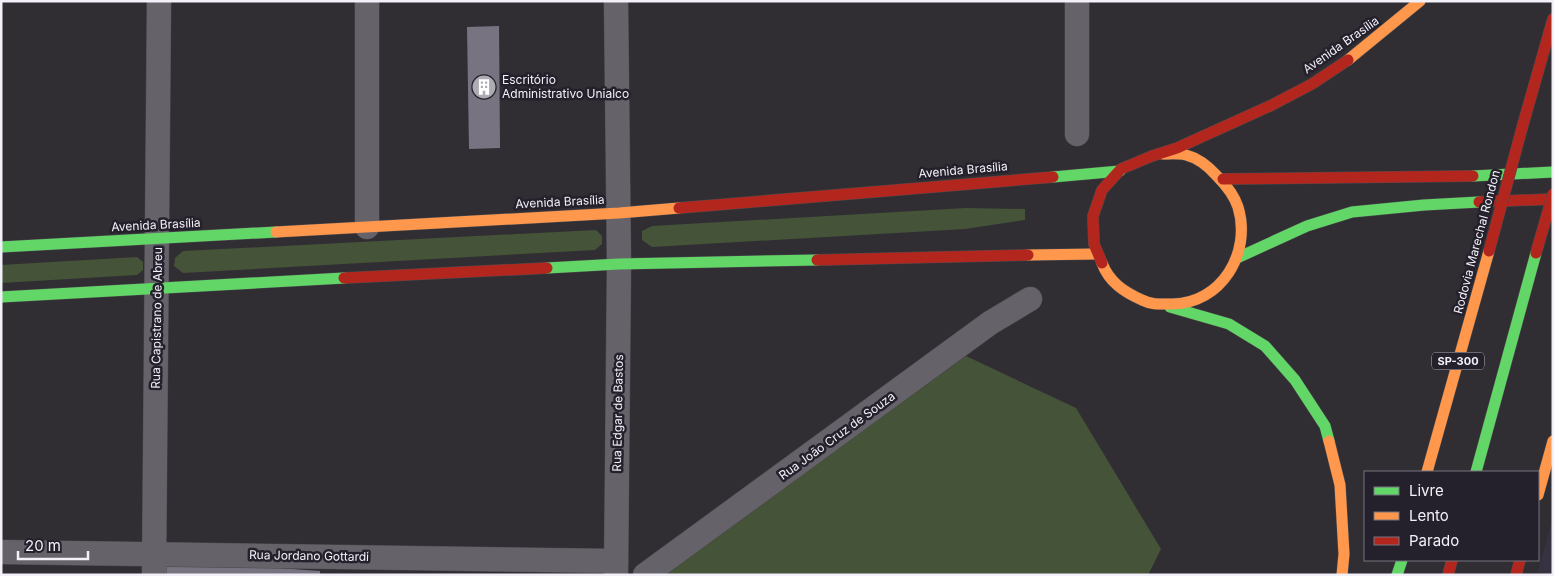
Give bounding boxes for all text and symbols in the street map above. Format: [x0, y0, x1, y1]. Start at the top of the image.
street label: Avenida Brasília [1300, 13, 1382, 76]
place label: Escritório Administrativo Unialco [502, 72, 629, 101]
building icon: Escritório Administrativo Unialco [471, 74, 497, 100]
street label: Avenida Brasília [918, 158, 1008, 181]
street label: Rodovia Marechal Rondon [1450, 168, 1503, 315]
street label: Avenida Brasília [515, 192, 605, 211]
street label: Avenida Brasília [111, 215, 201, 234]
street label: Rua Capistrano de Abreu [148, 247, 165, 389]
road number: SP-300 [1432, 352, 1484, 370]
street label: Rua Edgar de Bastos [609, 354, 626, 472]
street label: Rua João Cruz de Souza [776, 388, 898, 483]
legend [1364, 471, 1539, 561]
text: Livre [1409, 481, 1444, 500]
text: Lento [1409, 506, 1449, 525]
scale bar [18, 528, 88, 560]
text: Parado [1409, 531, 1459, 550]
text: 20 m [25, 536, 61, 555]
street label: Rua Jordano Gottardi [249, 547, 369, 564]

